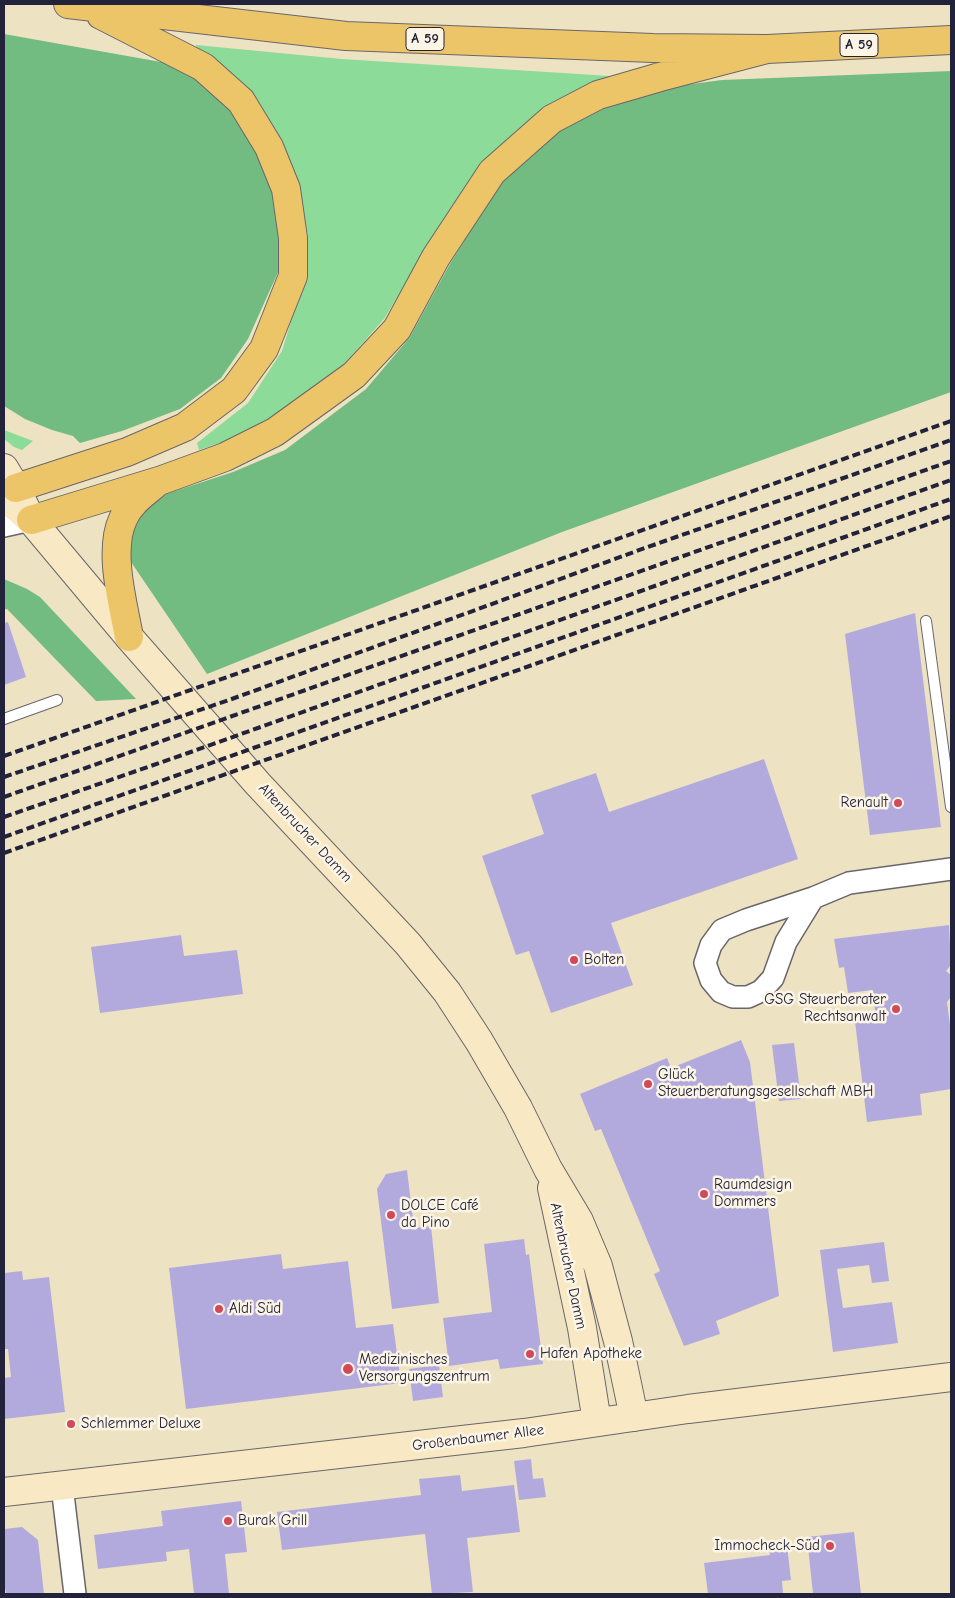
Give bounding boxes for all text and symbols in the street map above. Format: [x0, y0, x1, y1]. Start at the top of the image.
road number: A 59 [406, 28, 444, 50]
road number: A 59 [840, 34, 878, 56]
street label: Altenbrucher Damm [254, 780, 356, 886]
place label: Renault [840, 794, 888, 812]
marker: Renault [892, 797, 904, 809]
place label: Bolten [584, 951, 624, 969]
marker: Bolten [568, 954, 580, 966]
place label: GSG Steuerberater Rechtsanwalt [764, 991, 886, 1026]
marker: GSG Steuerberater Rechtsanwalt [890, 1003, 902, 1015]
place label: Glück Steuerberatungsgesellschaft MBH [658, 1066, 873, 1101]
marker: Glück Steuerberatungsgesellschaft MBH [642, 1078, 654, 1090]
place label: Raumdesign Dommers [714, 1176, 792, 1211]
marker: Raumdesign Dommers [698, 1188, 710, 1200]
place label: DOLCE Café da Pino [401, 1197, 479, 1232]
street label: Altenbrucher Damm [546, 1201, 590, 1331]
marker: DOLCE Café da Pino [385, 1209, 397, 1221]
place label: Aldi Süd [229, 1300, 281, 1318]
marker: Aldi Süd [213, 1303, 225, 1315]
place label: Hafen Apotheke [540, 1345, 642, 1363]
marker: Hafen Apotheke [524, 1348, 536, 1360]
place label: Medizinisches Versorgungszentrum [359, 1351, 490, 1386]
marker: Medizinisches Versorgungszentrum [341, 1362, 355, 1376]
place label: Schlemmer Deluxe [81, 1415, 201, 1433]
marker: Schlemmer Deluxe [65, 1418, 77, 1430]
street label: Großenbaumer Allee [411, 1421, 545, 1455]
place label: Burak Grill [238, 1512, 307, 1530]
marker: Burak Grill [222, 1515, 234, 1527]
place label: Immocheck-Süd [714, 1537, 820, 1555]
marker: Immocheck-Süd [824, 1540, 836, 1552]

